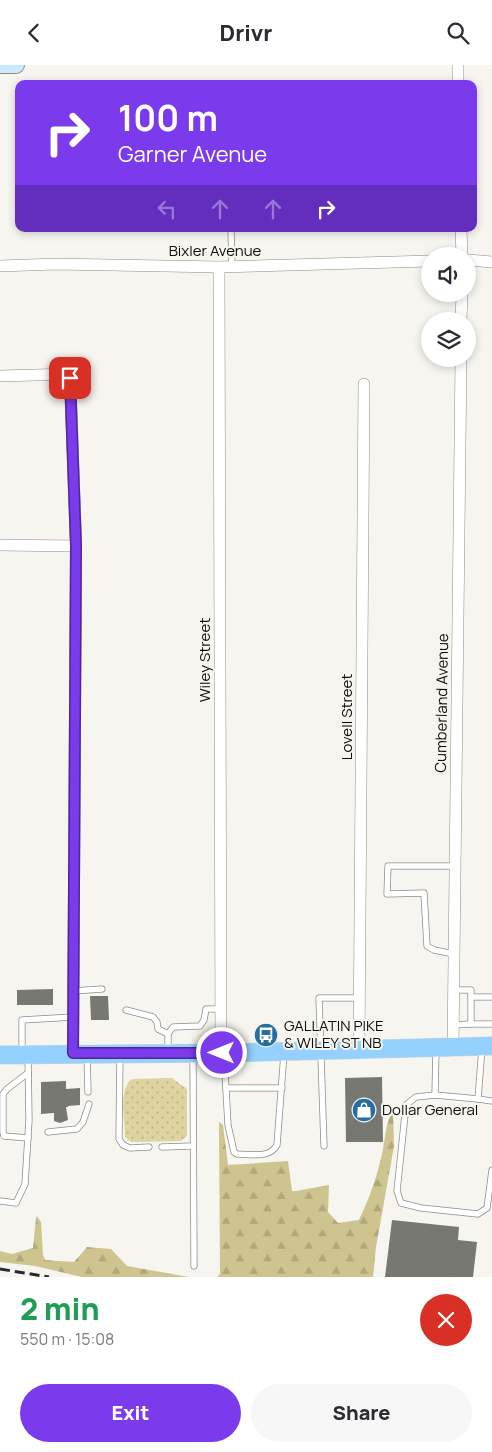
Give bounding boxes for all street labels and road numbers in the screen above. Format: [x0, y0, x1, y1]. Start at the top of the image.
street label: Bixler Avenue [169, 240, 262, 261]
street label: Wiley Street [194, 618, 215, 702]
street label: Cumberland Avenue [430, 633, 453, 773]
street label: Lovell Street [336, 674, 357, 760]

